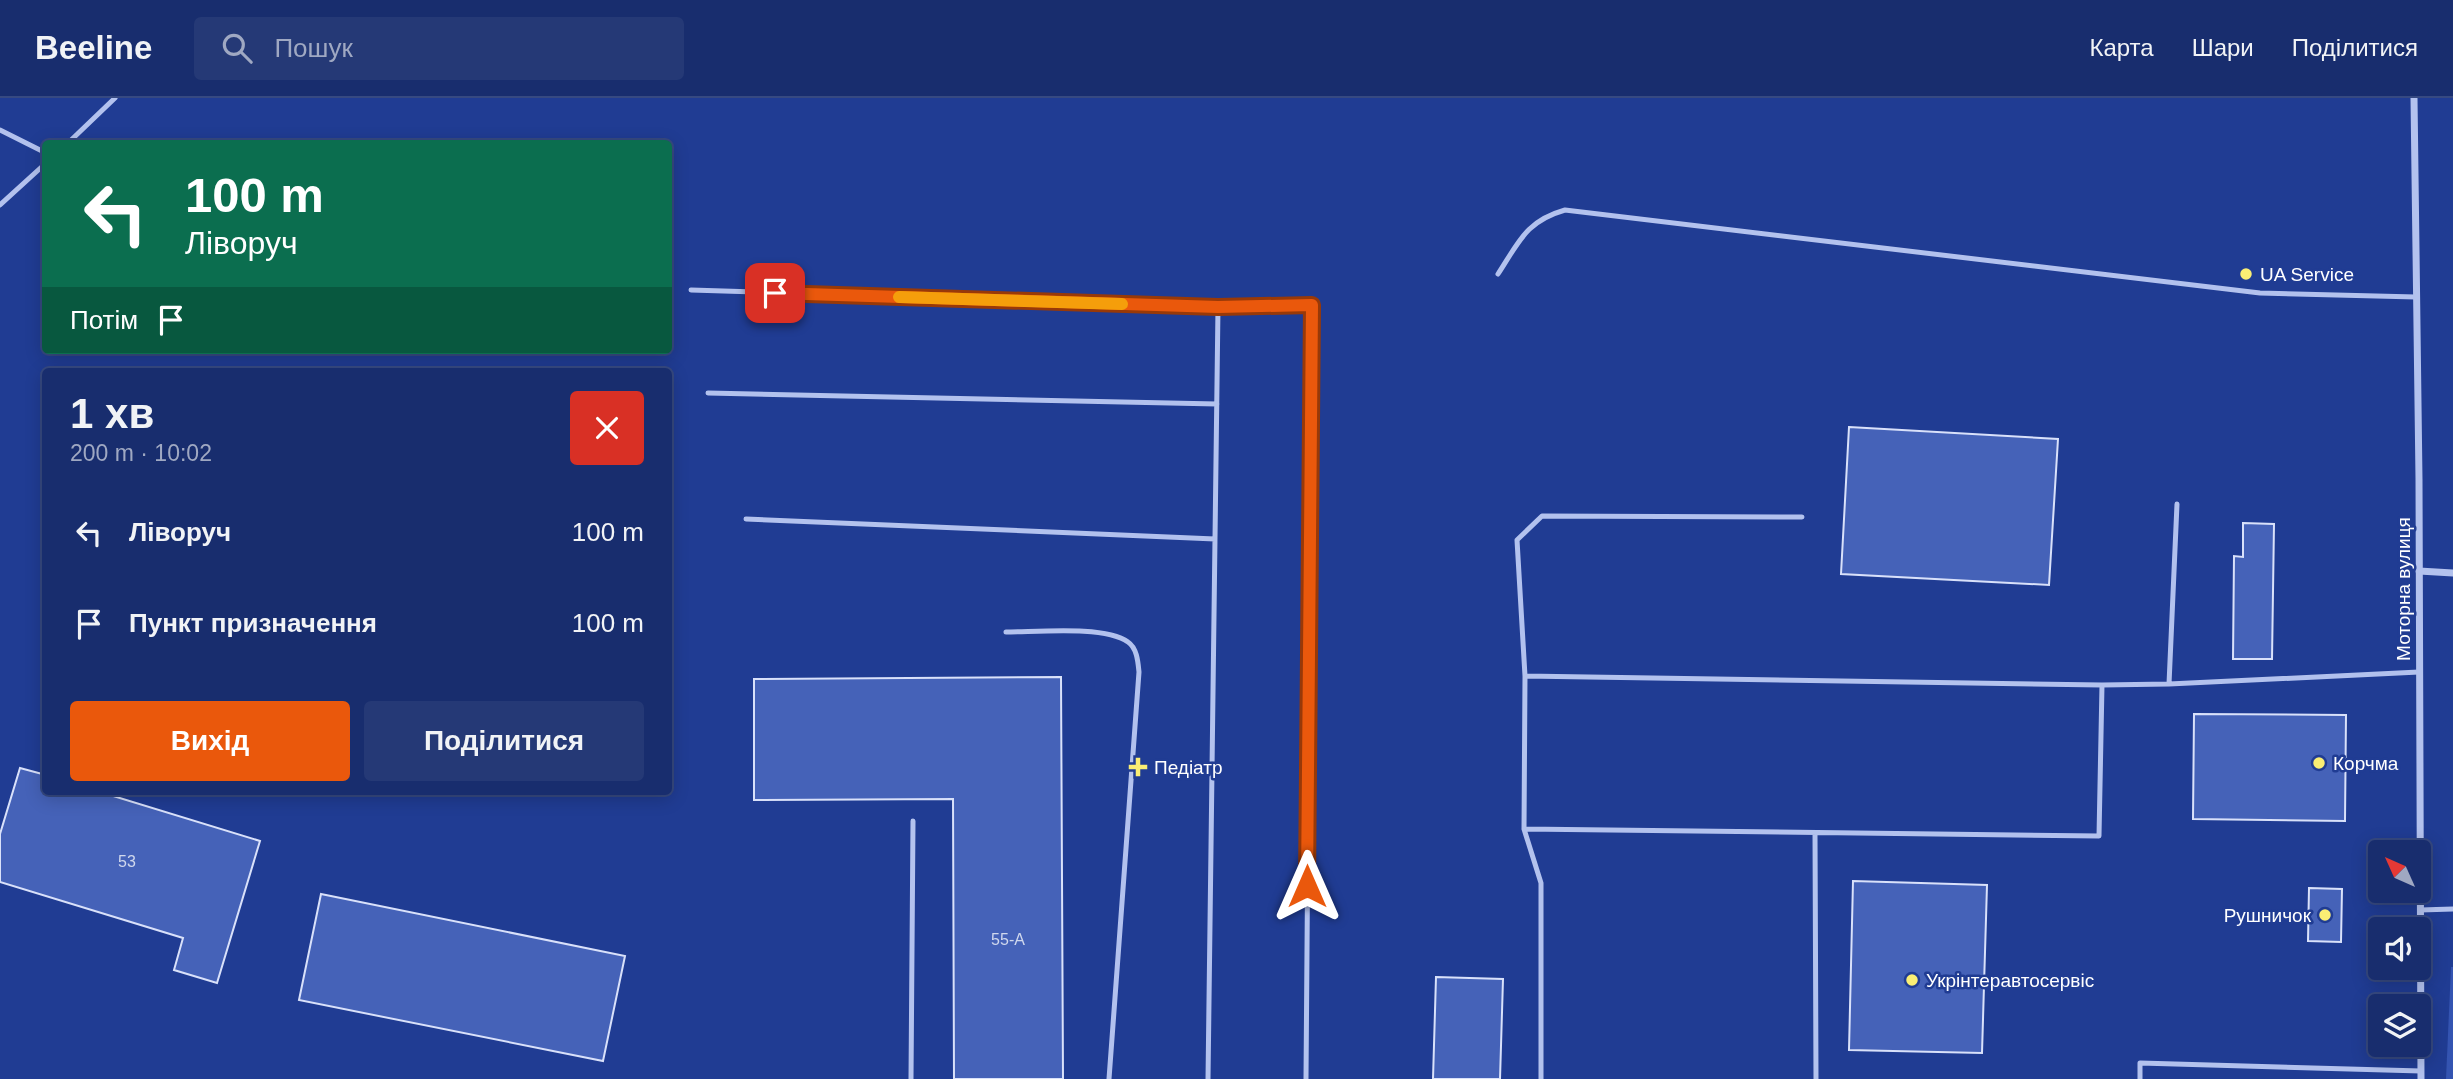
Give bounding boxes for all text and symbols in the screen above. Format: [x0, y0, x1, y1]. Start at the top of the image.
search box [194, 17, 684, 80]
text: Beeline [35, 29, 152, 66]
icon: search [218, 29, 256, 67]
text: Пошук [274, 33, 353, 63]
text: Карта [2089, 34, 2154, 61]
text: Шари [2192, 34, 2254, 61]
text: Поділитися [2292, 34, 2418, 61]
icon: left [70, 168, 161, 259]
text: 100 m [185, 168, 324, 222]
text: Ліворуч [185, 225, 298, 261]
pin [745, 263, 805, 323]
place label: UA Service [2260, 264, 2354, 285]
marker: UA Service [2238, 266, 2254, 282]
icon: arrive [756, 274, 794, 312]
icon: arrive [152, 301, 190, 339]
text: Потім [70, 305, 138, 335]
text: 1 хв [70, 390, 154, 437]
button: close [570, 391, 644, 465]
text: 200 m · 10:02 [70, 440, 212, 466]
icon: left [70, 514, 108, 552]
text: Ліворуч [129, 517, 231, 547]
text: 100 m [572, 517, 644, 547]
street label: Моторна вулиця [2393, 517, 2414, 661]
icon: arrive [70, 605, 108, 643]
text: Пункт призначення [129, 608, 377, 638]
text: 100 m [572, 608, 644, 638]
button: Вихід [70, 701, 350, 781]
button: Поділитися [364, 701, 644, 781]
place label: Корчма [2333, 753, 2399, 774]
marker: Корчма [2311, 755, 2327, 771]
marker: Педіатр [1128, 757, 1148, 777]
place label: Педіатр [1154, 757, 1223, 778]
north arrow [2368, 840, 2431, 903]
map controls [2368, 840, 2431, 1057]
position arrow [1270, 849, 1344, 923]
house number: 53 [118, 853, 136, 870]
place label: Рушничок [2224, 905, 2312, 926]
marker: Рушничок [2317, 907, 2333, 923]
button: sound [2368, 917, 2431, 980]
house number: 55-А [991, 931, 1025, 948]
place label: Укрінтеравтосервіс [1926, 970, 2094, 991]
marker: Укрінтеравтосервіс [1904, 972, 1920, 988]
button: layers [2368, 994, 2431, 1057]

